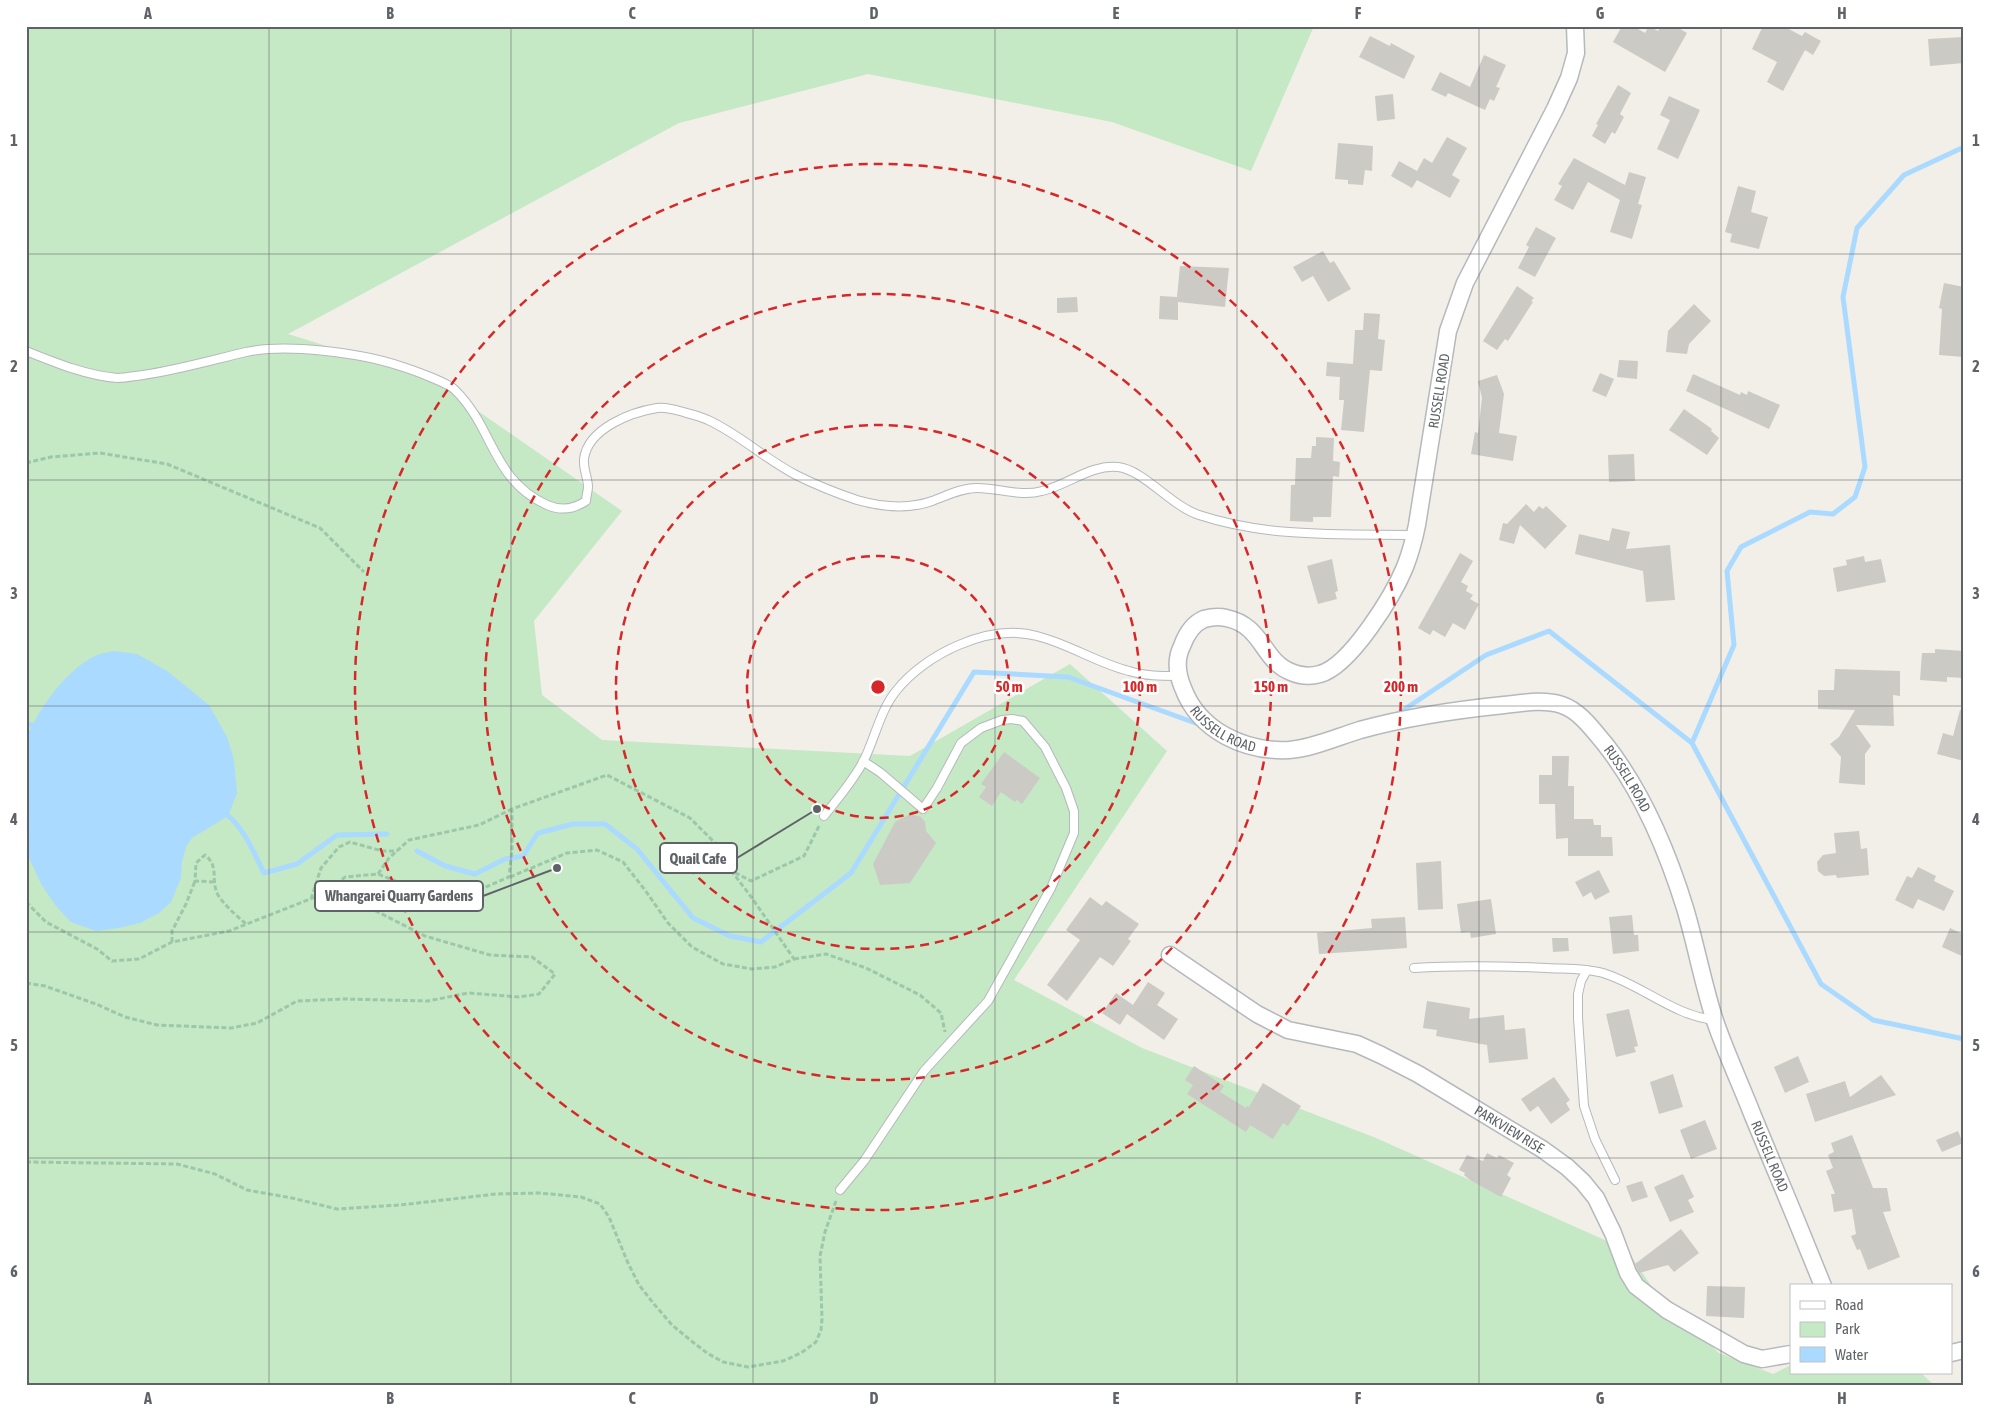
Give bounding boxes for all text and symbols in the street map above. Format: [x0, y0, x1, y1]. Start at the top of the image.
text: A [143, 4, 152, 22]
text: B [386, 4, 394, 22]
text: C [628, 4, 636, 22]
text: D [870, 4, 879, 22]
text: E [1113, 4, 1120, 22]
text: F [1355, 4, 1362, 22]
text: G [1596, 4, 1605, 22]
text: H [1837, 4, 1847, 22]
text: 1 [10, 131, 18, 149]
text: 1 [1972, 131, 1980, 149]
street label: RUSSELL ROAD [1425, 352, 1453, 430]
text: 2 [10, 357, 18, 375]
text: 2 [1972, 357, 1980, 375]
text: 3 [10, 584, 18, 602]
text: 3 [1972, 584, 1980, 602]
centre of rings [869, 678, 887, 696]
text: 50 m [996, 678, 1023, 695]
text: 100 m [1123, 678, 1157, 695]
text: 150 m [1254, 678, 1288, 695]
text: 200 m [1384, 678, 1418, 695]
street label: RUSSELL ROAD [1187, 703, 1258, 755]
street label: RUSSELL ROAD [1601, 742, 1654, 815]
text: 4 [9, 810, 18, 828]
text: 4 [1971, 810, 1980, 828]
callout: Quail Cafe [660, 843, 737, 873]
text: Quail Cafe [669, 850, 727, 867]
callout: Whangarei Quarry Gardens [315, 881, 483, 911]
text: Whangarei Quarry Gardens [324, 887, 474, 904]
text: 5 [10, 1036, 18, 1054]
text: 5 [1972, 1036, 1980, 1054]
street label: PARKVIEW RISE [1472, 1102, 1547, 1156]
street label: RUSSELL ROAD [1748, 1118, 1792, 1194]
text: 6 [10, 1262, 18, 1280]
text: 6 [1972, 1262, 1980, 1280]
legend [1790, 1284, 1952, 1374]
text: Road [1835, 1296, 1864, 1313]
text: Park [1835, 1320, 1860, 1337]
text: Water [1835, 1346, 1868, 1363]
text: A [143, 1389, 152, 1407]
text: B [386, 1389, 394, 1407]
text: C [628, 1389, 636, 1407]
text: D [870, 1389, 879, 1407]
text: E [1113, 1389, 1120, 1407]
text: F [1355, 1389, 1362, 1407]
text: G [1596, 1389, 1605, 1407]
text: H [1837, 1389, 1847, 1407]

